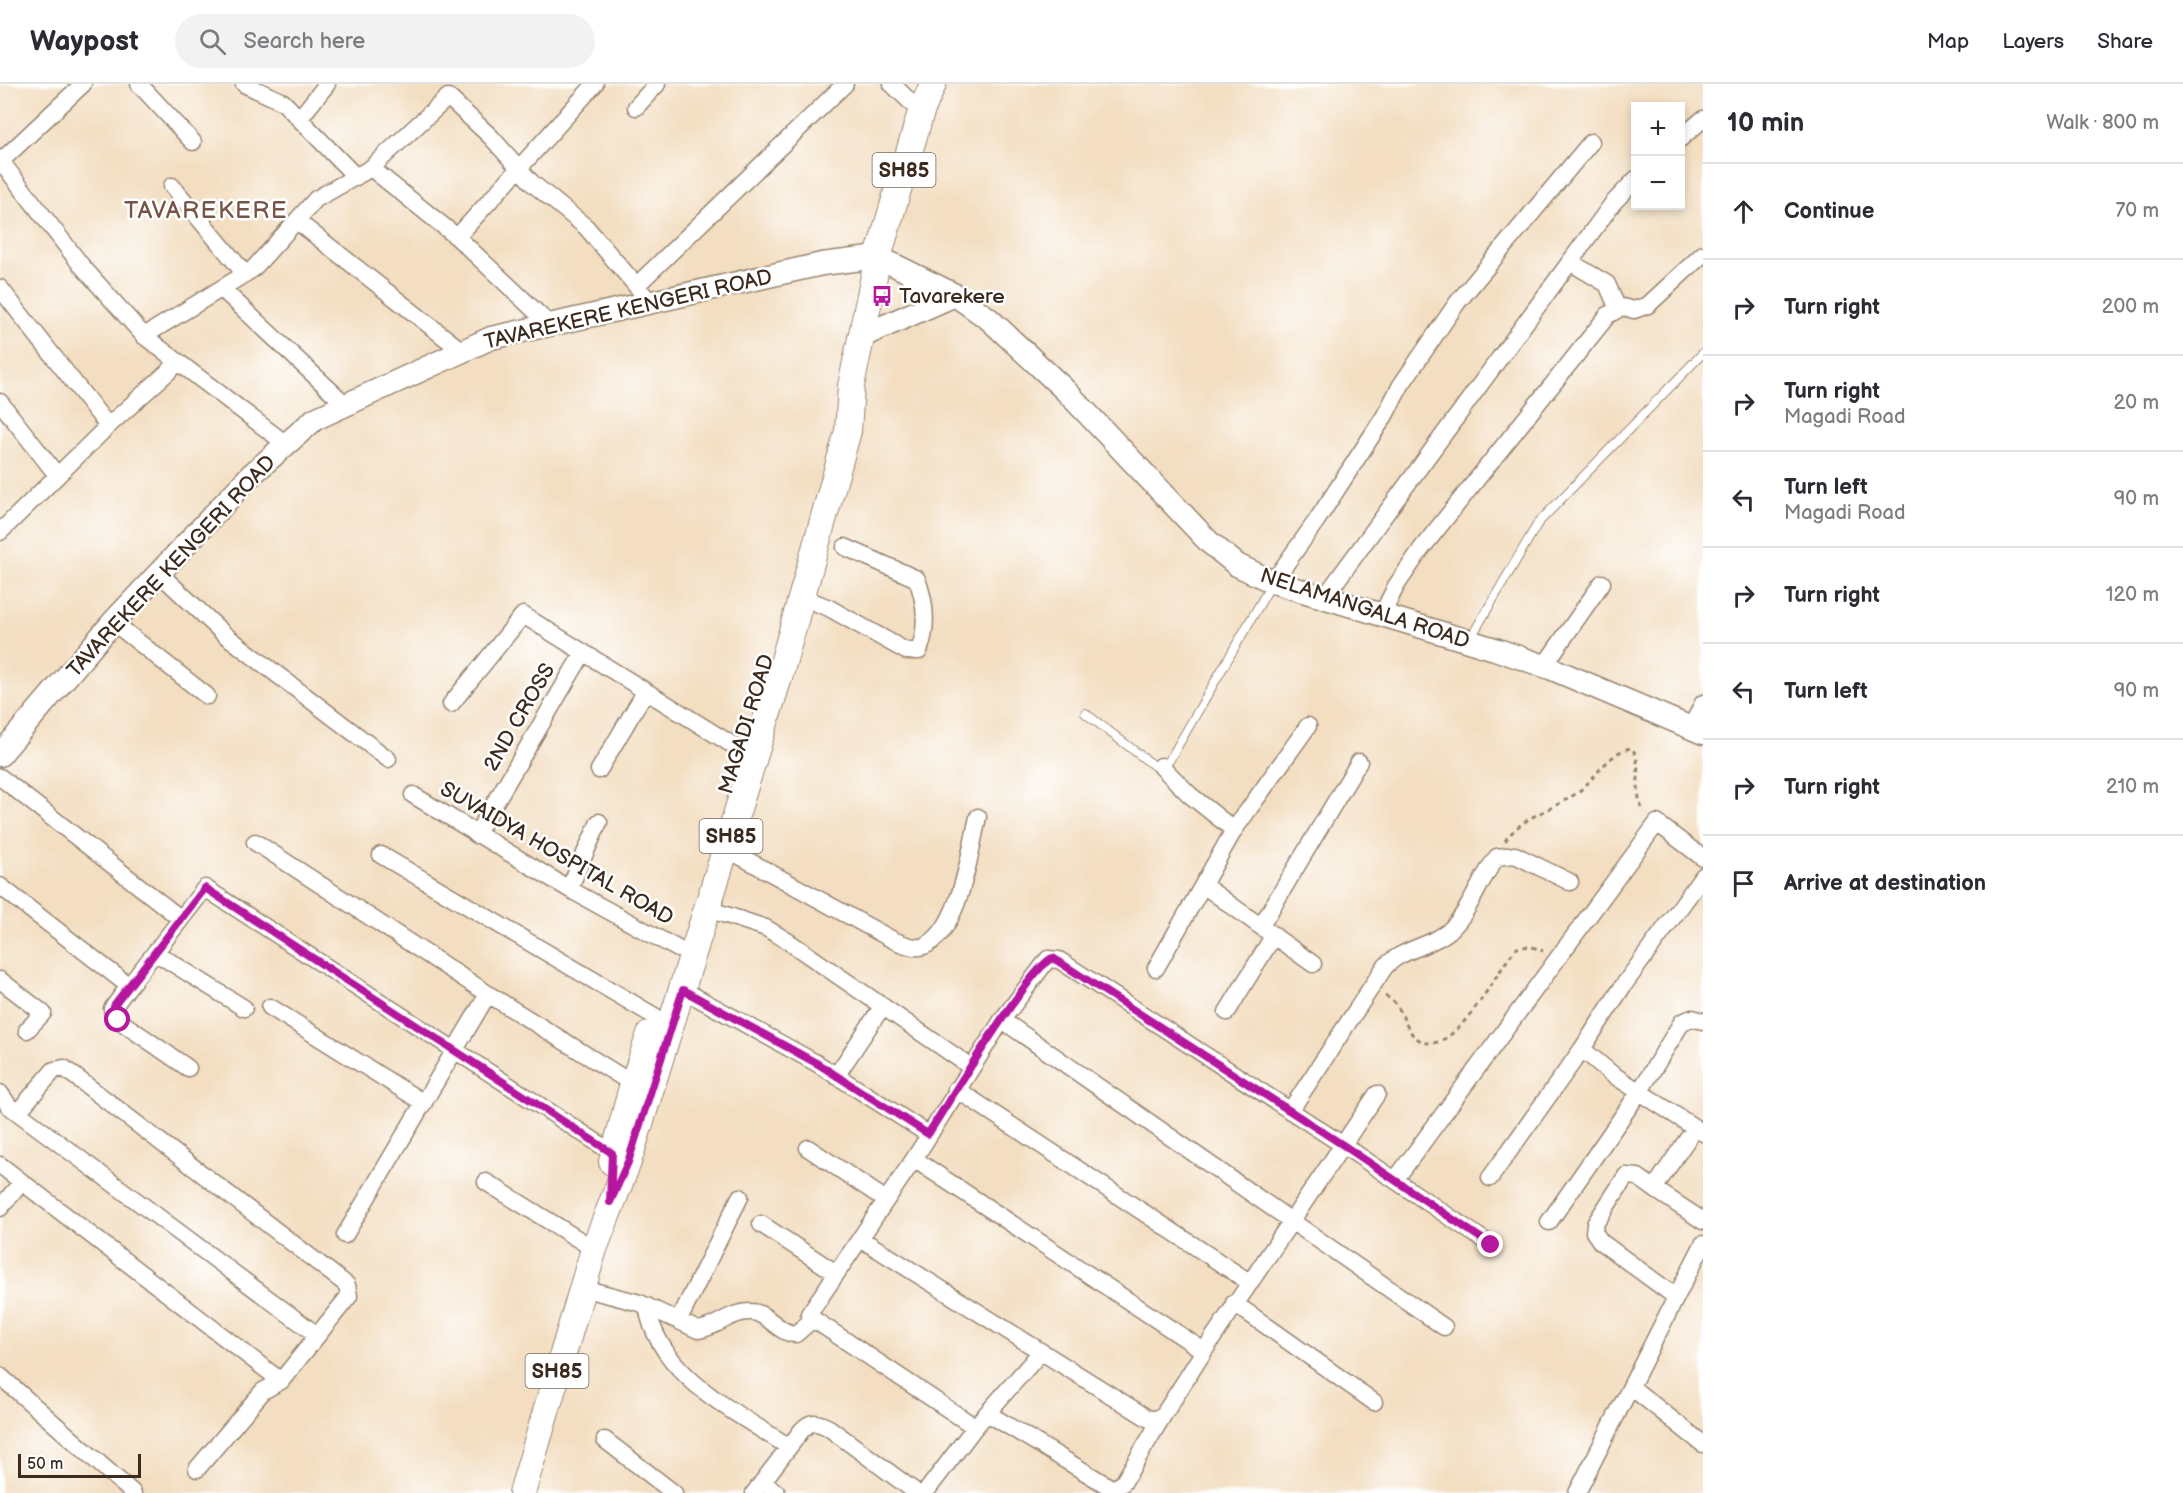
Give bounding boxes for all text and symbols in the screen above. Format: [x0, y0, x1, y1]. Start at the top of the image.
search box [175, 14, 595, 68]
text: Waypost [30, 25, 139, 58]
icon: search [196, 25, 229, 58]
text: Search here [244, 28, 365, 55]
text: Map [1927, 29, 1969, 54]
text: Layers [2002, 29, 2064, 54]
text: Share [2097, 29, 2153, 54]
map controls [1631, 102, 1685, 210]
button: + [1631, 102, 1685, 156]
text: 10 min [1727, 108, 1804, 139]
text: Walk · 800 m [2046, 111, 2159, 135]
road number: SH85 [872, 153, 936, 187]
button: − [1631, 156, 1685, 210]
icon: ahead [1727, 195, 1760, 228]
district label: TAVAREKERE [124, 196, 288, 225]
text: Continue [1784, 198, 1874, 225]
text: 70 m [2115, 199, 2159, 223]
street label: TAVAREKERE KENGERI ROAD [482, 264, 774, 355]
bus stop icon: Tavarekere [870, 284, 894, 308]
place label: Tavarekere [899, 284, 1005, 309]
icon: right [1727, 291, 1760, 324]
text: Turn right [1784, 294, 1880, 321]
text: 200 m [2102, 295, 2159, 319]
text: Turn right [1784, 378, 1880, 405]
icon: right [1727, 387, 1760, 420]
text: 20 m [2114, 391, 2159, 415]
text: Magadi Road [1784, 405, 1905, 429]
street label: TAVAREKERE KENGERI ROAD [62, 450, 281, 683]
text: Turn left [1784, 474, 1868, 501]
icon: left [1727, 483, 1760, 516]
text: 90 m [2114, 487, 2159, 511]
text: Magadi Road [1784, 501, 1905, 525]
street label: NELAMANGALA ROAD [1257, 563, 1473, 654]
icon: right [1727, 579, 1760, 612]
text: Turn right [1784, 582, 1880, 609]
text: 120 m [2106, 583, 2159, 607]
street label: MAGADI ROAD [713, 651, 780, 797]
street label: 2ND CROSS [479, 659, 560, 776]
icon: left [1727, 675, 1760, 708]
text: Turn left [1784, 678, 1868, 705]
text: 90 m [2114, 679, 2159, 703]
icon: right [1727, 771, 1760, 804]
text: Turn right [1784, 774, 1880, 801]
text: 210 m [2106, 775, 2159, 799]
street label: SUVAIDYA HOSPITAL ROAD [436, 776, 678, 931]
road number: SH85 [700, 819, 762, 853]
icon: arrive [1727, 867, 1760, 900]
text: Arrive at destination [1784, 870, 1986, 897]
route start [104, 1006, 130, 1032]
route end [1477, 1231, 1503, 1257]
road number: SH85 [526, 1354, 588, 1388]
scale bar [18, 1451, 141, 1478]
text: 50 m [27, 1455, 63, 1474]

